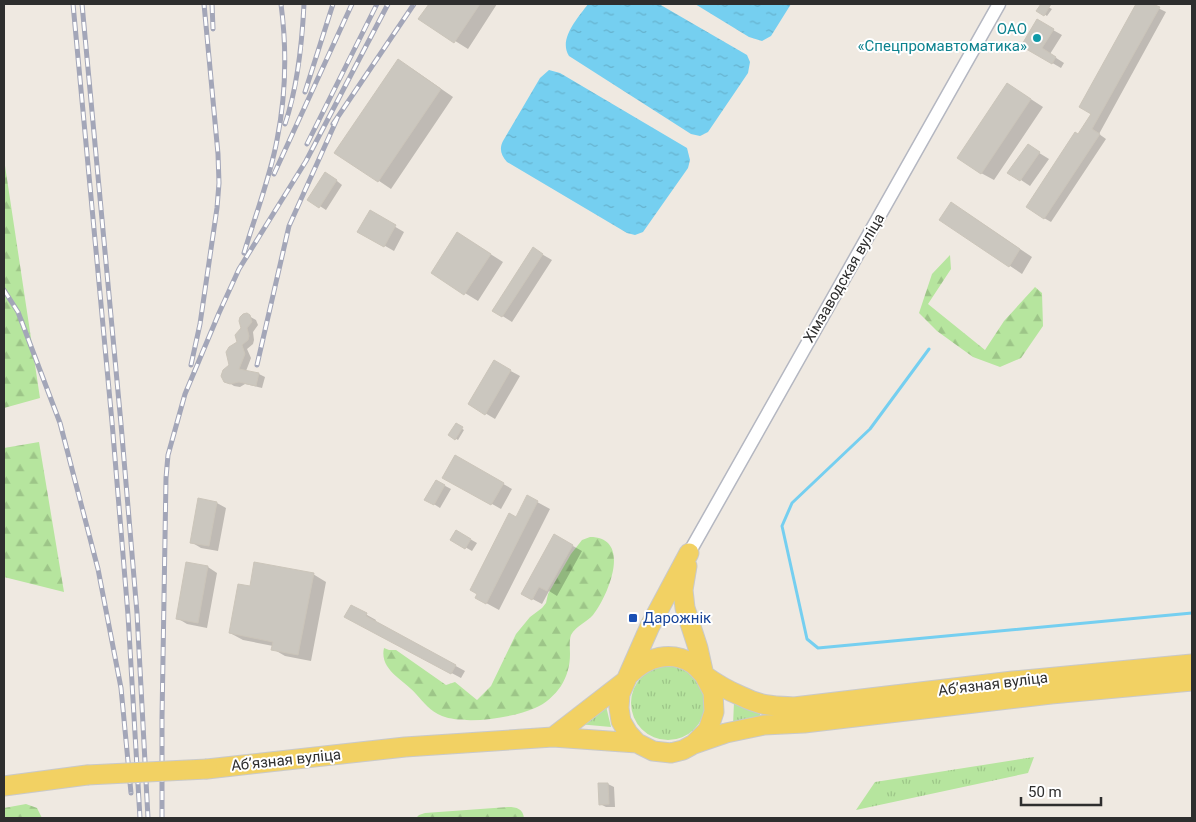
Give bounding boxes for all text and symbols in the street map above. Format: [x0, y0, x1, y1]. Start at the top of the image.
place label: ОАО «Спецпромавтоматика» [857, 20, 1027, 55]
marker: ОАО «Спецпромавтоматика» [1031, 32, 1043, 44]
street label: Хімзаводская вуліца [800, 210, 888, 346]
place label: Дарожнік [643, 609, 711, 627]
marker: Дарожнік [627, 612, 639, 624]
street label: Абʼязная вуліца [937, 668, 1049, 700]
street label: Абʼязная вуліца [230, 745, 342, 775]
scale bar [1021, 774, 1101, 806]
text: 50 m [1028, 783, 1062, 801]

